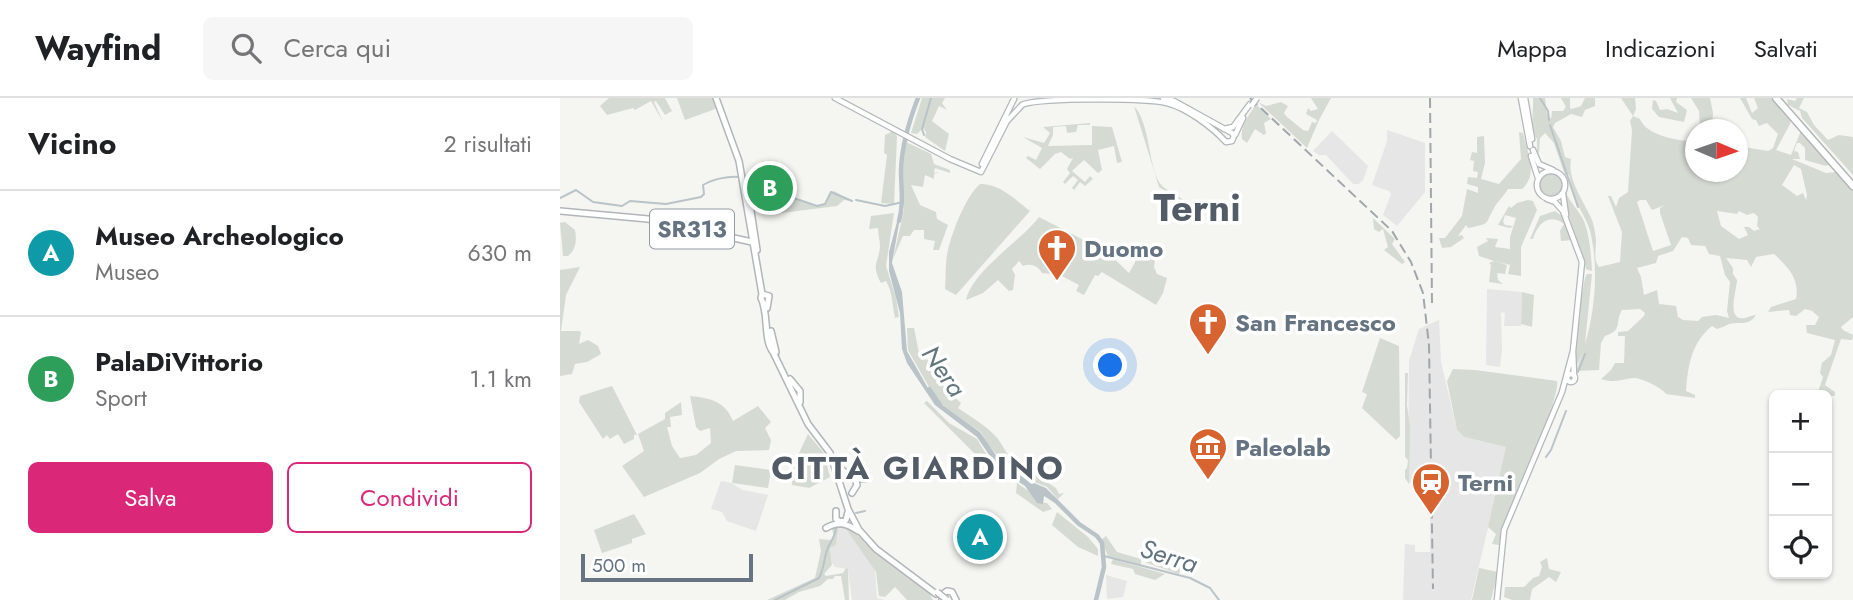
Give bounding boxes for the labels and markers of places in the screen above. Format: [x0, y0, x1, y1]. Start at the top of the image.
pin: B [747, 162, 793, 214]
church icon: Duomo [1036, 227, 1078, 282]
place label: Duomo [1084, 231, 1163, 266]
church icon: San Francesco [1187, 301, 1229, 356]
place label: San Francesco [1235, 305, 1396, 340]
museum icon: Paleolab [1187, 426, 1229, 481]
place label: Paleolab [1235, 430, 1331, 465]
station icon: Terni [1410, 461, 1452, 516]
place label: Terni [1458, 465, 1513, 500]
pin: A [957, 511, 1003, 563]

